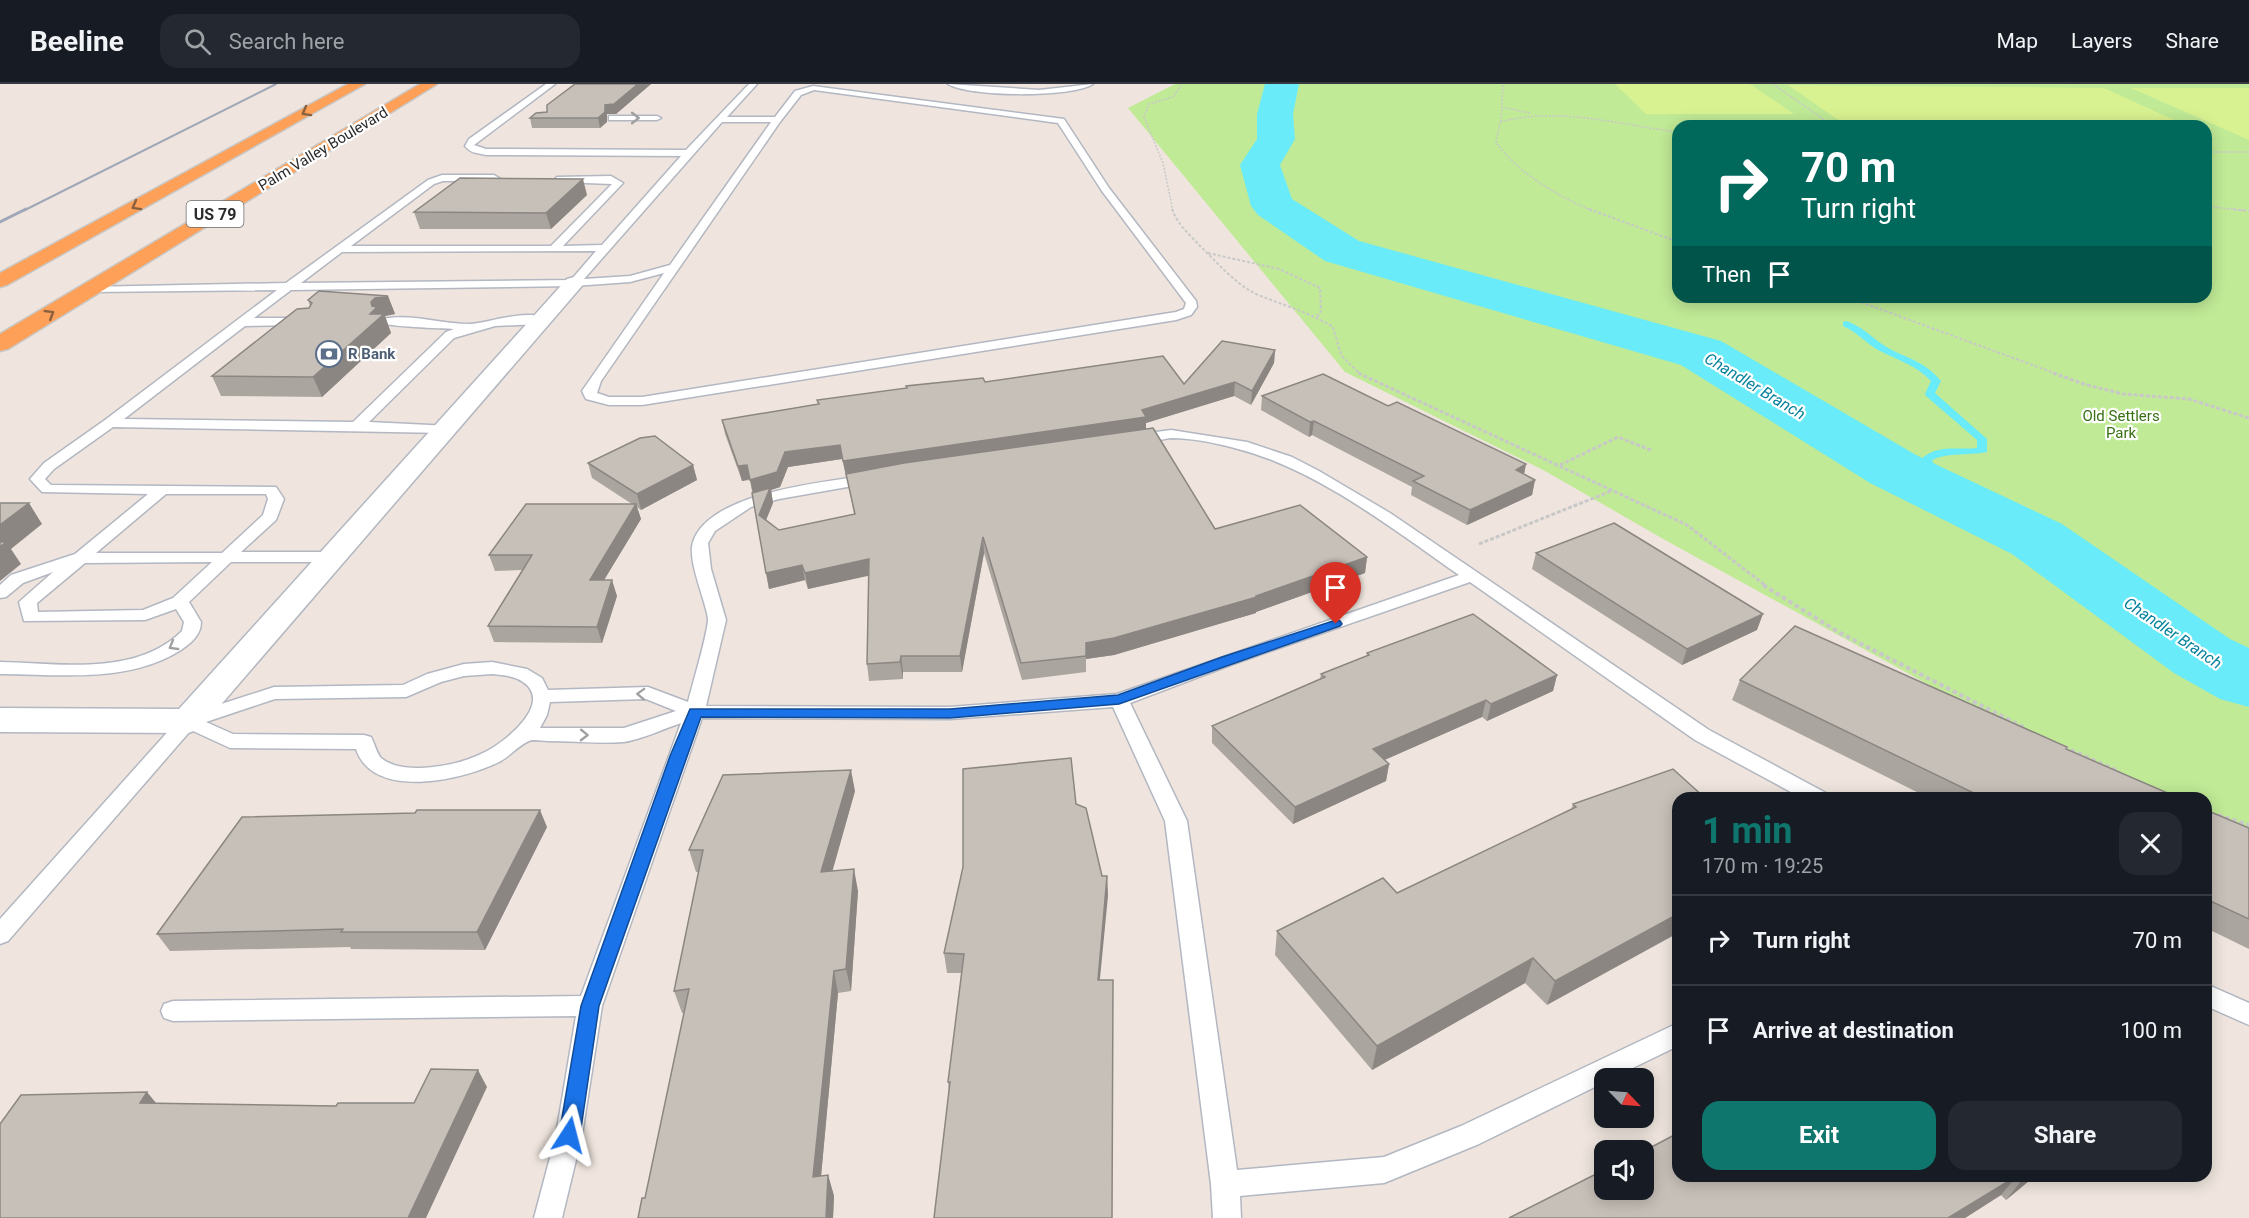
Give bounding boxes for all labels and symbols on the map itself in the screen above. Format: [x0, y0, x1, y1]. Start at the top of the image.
street label: Palm Valley Boulevard [255, 103, 391, 195]
one-way arrow [302, 105, 313, 116]
one-way arrow [630, 112, 639, 124]
one-way arrow [131, 199, 142, 210]
road number: US 79 [186, 201, 244, 227]
one-way arrow [44, 309, 54, 321]
bank icon: R Bank [314, 339, 344, 369]
place label: R Bank [348, 345, 396, 363]
water label: Chandler Branch [1701, 349, 1809, 423]
park label: Old Settlers Park [2082, 407, 2160, 442]
pin [1310, 562, 1361, 624]
water label: Chandler Branch [2120, 593, 2226, 673]
one-way arrow [169, 639, 179, 650]
one-way arrow [636, 687, 645, 700]
one-way arrow [579, 728, 588, 741]
north arrow [1594, 1068, 1654, 1128]
position arrow [537, 1103, 601, 1167]

